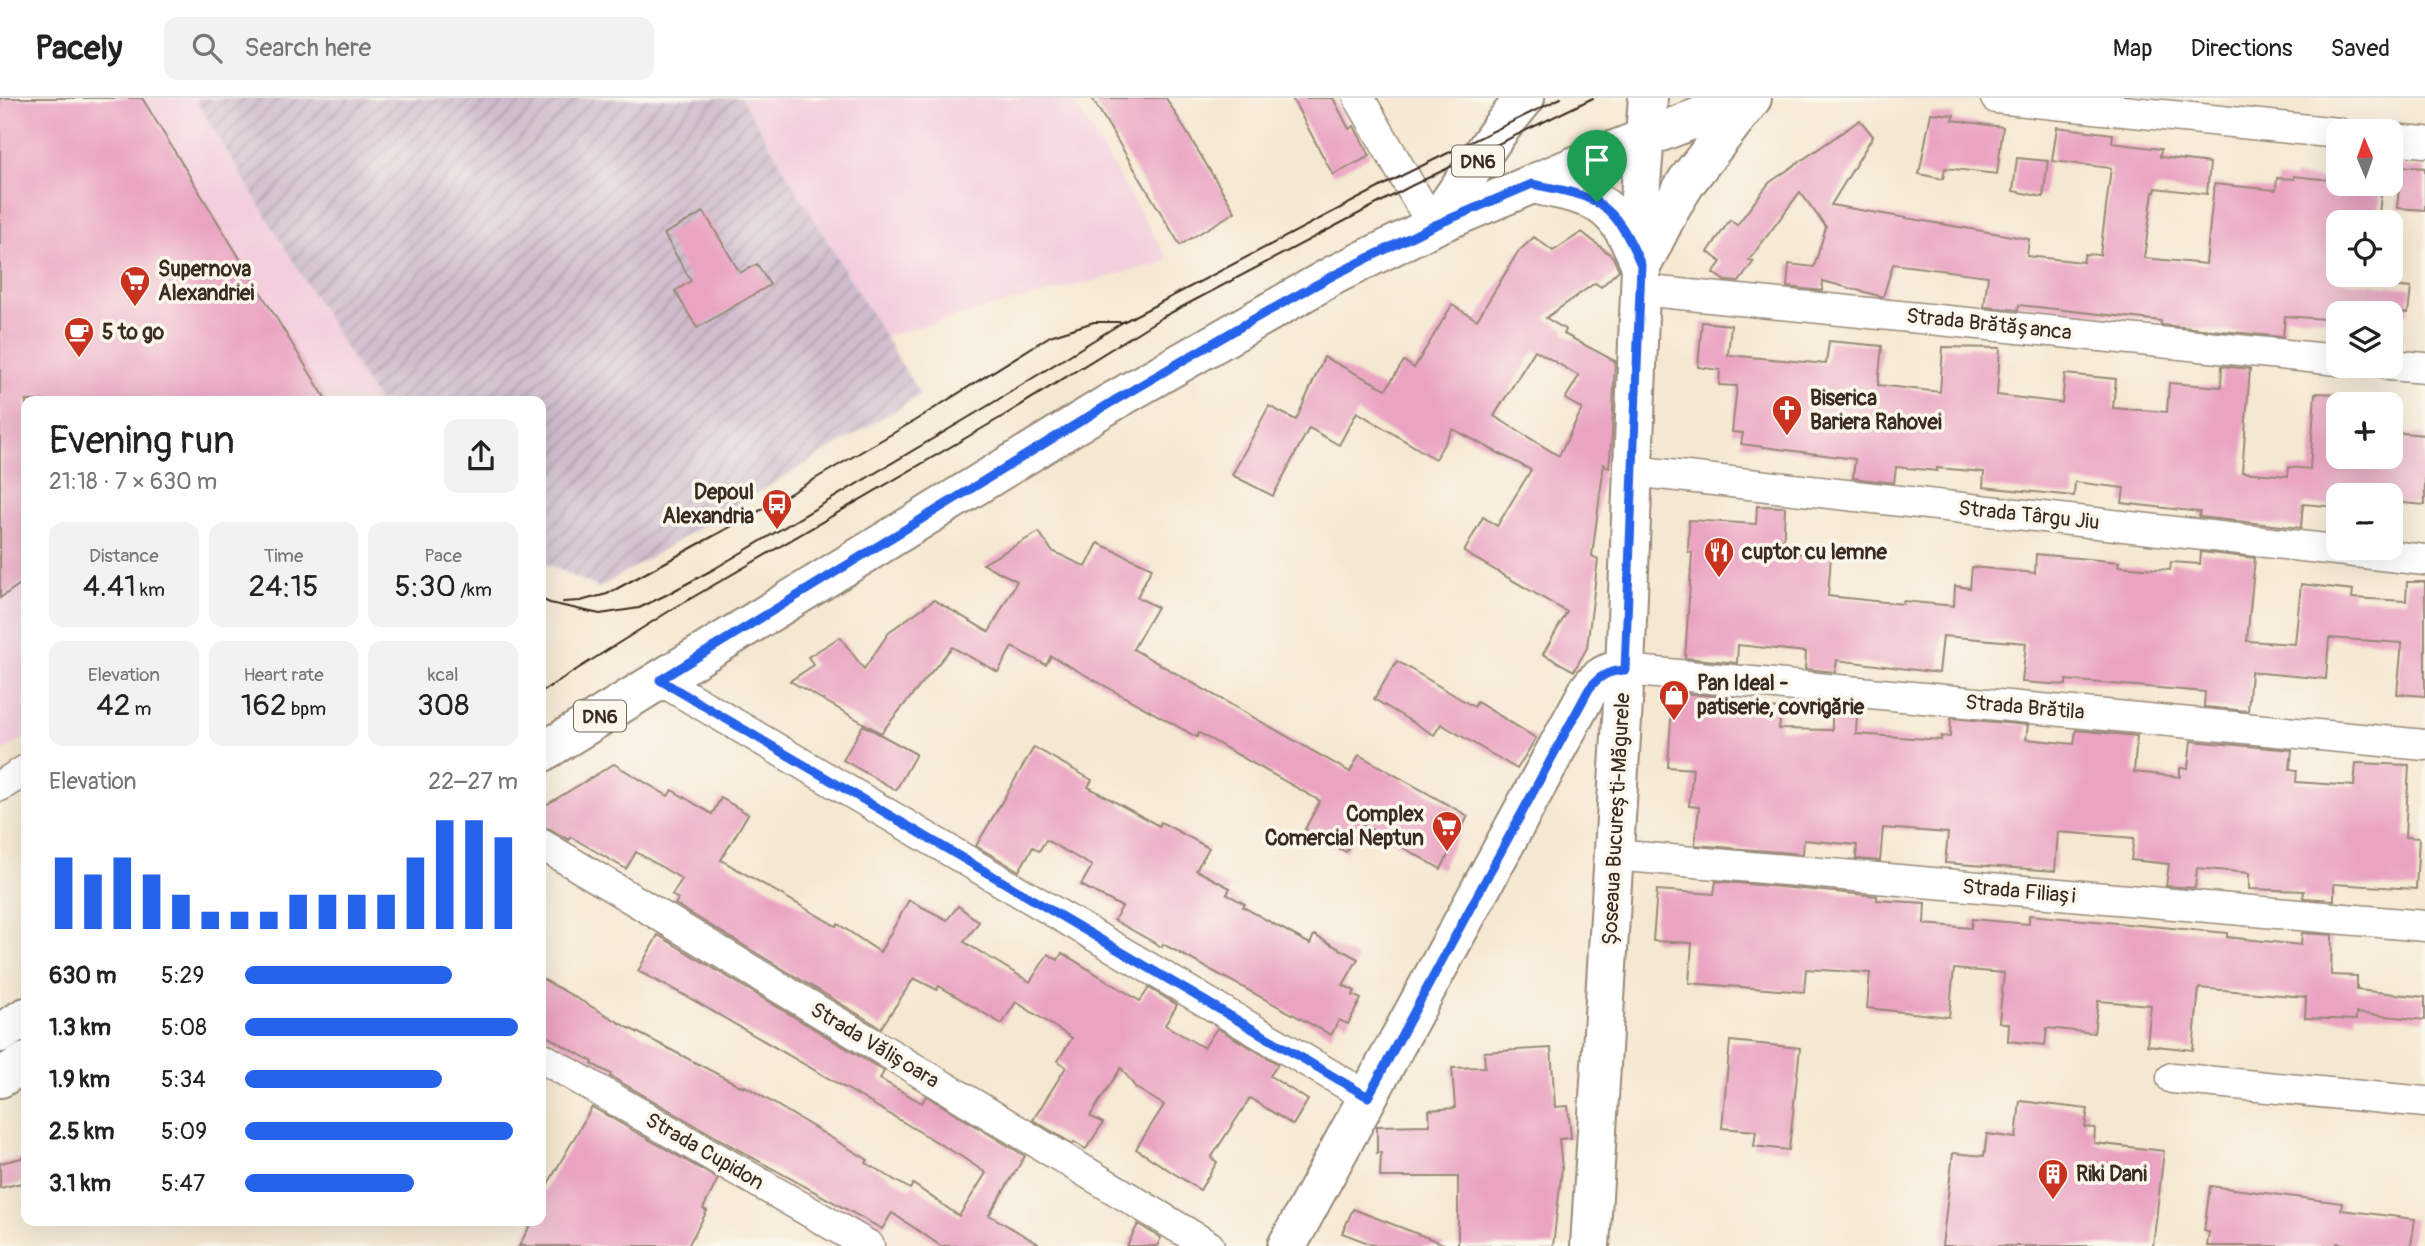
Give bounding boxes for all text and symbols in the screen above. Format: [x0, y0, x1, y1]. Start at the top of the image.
search box [164, 17, 654, 80]
text: Pacely [35, 28, 122, 69]
icon: search [188, 29, 226, 67]
text: Search here [244, 32, 371, 64]
text: Map [2113, 34, 2153, 63]
text: Directions [2191, 34, 2292, 63]
text: Saved [2330, 34, 2390, 63]
north arrow [2326, 119, 2403, 196]
map controls [2326, 119, 2403, 560]
pin [1567, 130, 1627, 202]
icon: arrive [1578, 141, 1616, 179]
road number: DN6 [1452, 146, 1504, 176]
button: locate [2326, 210, 2403, 287]
place label: Supernova Alexandriei [158, 256, 254, 307]
supermarket icon: Supernova Alexandriei [118, 264, 152, 308]
button: layers [2326, 301, 2403, 378]
street label: Strada Brătășanca [1905, 302, 2073, 347]
cafe icon: 5 to go [62, 315, 96, 359]
place label: 5 to go [102, 319, 165, 346]
place label: Biserica Bariera Rahovei [1810, 385, 1942, 436]
button: + [2326, 392, 2403, 469]
church icon: Biserica Bariera Rahovei [1770, 393, 1804, 437]
text: Evening run [49, 417, 235, 465]
button: share [444, 419, 518, 493]
text: 21:18 · 7 × 630 m [49, 467, 217, 496]
place label: Depoul Alexandria [662, 479, 754, 530]
button: − [2326, 483, 2403, 560]
bus stop icon: Depoul Alexandria [760, 487, 794, 531]
street label: Strada Târgu Jiu [1957, 495, 2101, 536]
restaurant icon: cuptor cu lemne [1702, 535, 1736, 579]
place label: cuptor cu lemne [1741, 539, 1887, 566]
text: Distance [89, 544, 159, 568]
text: Time [264, 544, 303, 568]
text: Pace [424, 544, 462, 568]
text: 4.41 [83, 568, 136, 605]
text: 24:15 [248, 568, 319, 605]
text: 5:30 [395, 568, 456, 605]
text: km [136, 578, 165, 602]
text: /km [456, 578, 492, 602]
text: Elevation [88, 663, 160, 687]
text: Heart rate [243, 663, 324, 687]
text: kcal [428, 663, 459, 687]
place label: Pan Ideal - patiserie, covrigărie [1697, 670, 1865, 721]
shop icon: Pan Ideal - patiserie, covrigărie [1657, 678, 1691, 722]
text: 42 [96, 687, 130, 724]
text: 162 [241, 687, 287, 724]
text: 308 [417, 687, 469, 724]
street label: Strada Brătila [1964, 689, 2086, 726]
street label: Șoseaua București-Măgurele [1596, 692, 1637, 946]
text: m [130, 697, 151, 721]
text: bpm [287, 697, 326, 721]
road number: DN6 [574, 701, 626, 732]
text: Elevation [49, 767, 137, 796]
text: 22–27 m [428, 767, 518, 796]
place label: Complex Comercial Neptun [1265, 801, 1424, 852]
supermarket icon: Complex Comercial Neptun [1430, 809, 1464, 853]
street label: Strada Filiași [1961, 873, 2077, 910]
text: 630 m [49, 961, 116, 990]
text: 5:29 [161, 961, 204, 990]
street label: Strada Vălișoara [805, 996, 944, 1095]
text: 1.3 km [49, 1013, 111, 1042]
text: 5:08 [161, 1013, 207, 1042]
text: 1.9 km [49, 1065, 110, 1094]
text: 5:34 [161, 1065, 206, 1094]
street label: Strada Cupidon [641, 1107, 769, 1196]
text: 2.5 km [49, 1117, 114, 1146]
text: 5:09 [161, 1117, 207, 1146]
building icon: Riki Dani [2036, 1157, 2070, 1201]
place label: Riki Dani [2076, 1161, 2147, 1188]
text: 3.1 km [49, 1169, 111, 1198]
text: 5:47 [161, 1169, 205, 1198]

